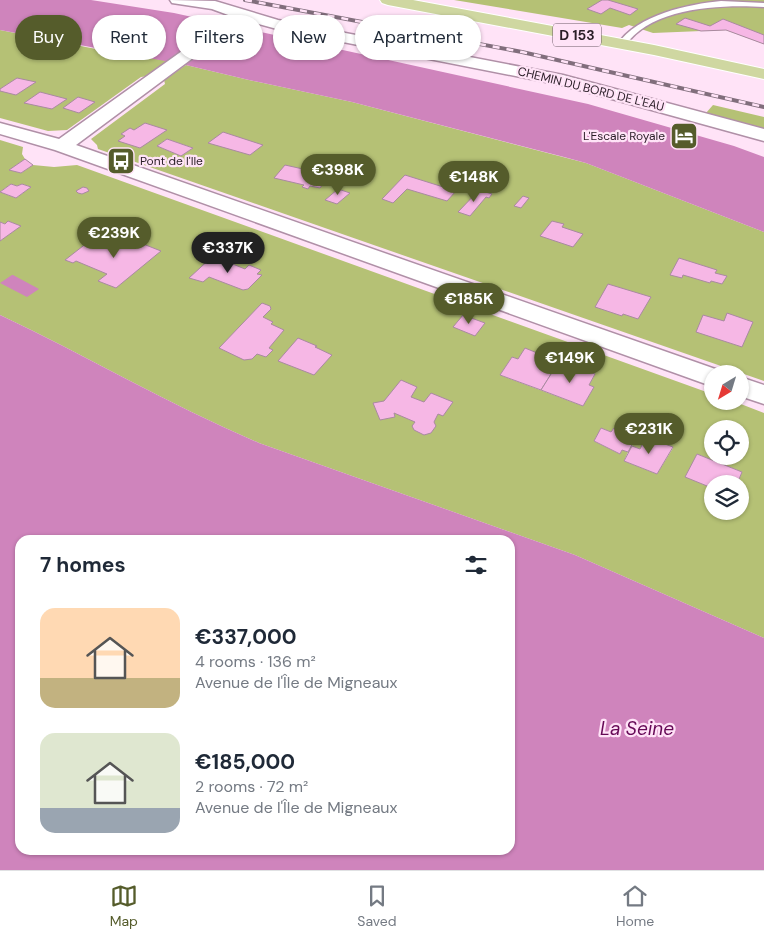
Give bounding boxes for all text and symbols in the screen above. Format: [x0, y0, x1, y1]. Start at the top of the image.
chip: Buy [15, 15, 82, 60]
chip: Rent [92, 15, 166, 60]
chip: Filters [176, 15, 263, 60]
chip: New [273, 15, 345, 60]
chip: Apartment [355, 15, 481, 60]
road number: D 153 [553, 24, 601, 46]
street label: CHEMIN DU BORD DE L'EAU [516, 63, 666, 115]
hotel icon: L'Escale Royale [669, 121, 699, 151]
place label: L'Escale Royale [583, 128, 665, 144]
bus stop icon: Pont de l'Ile [106, 146, 136, 176]
place label: Pont de l'Ile [140, 153, 203, 169]
pin: €398K [303, 154, 373, 196]
text: €398K [312, 159, 364, 180]
pin: €148K [439, 160, 509, 203]
text: €148K [449, 166, 499, 187]
pin: €239K [79, 216, 149, 259]
text: €239K [88, 222, 140, 243]
pin: €337K [193, 232, 263, 274]
text: €337K [203, 237, 253, 258]
pin: €185K [434, 282, 504, 325]
text: €185K [445, 288, 494, 309]
pin: €149K [535, 342, 605, 384]
text: €149K [545, 347, 595, 368]
north arrow [704, 365, 749, 410]
map controls [704, 365, 749, 520]
pin: €231K [614, 412, 684, 455]
text: €231K [625, 418, 673, 439]
button: locate [704, 420, 749, 465]
button: layers [704, 475, 749, 520]
text: 7 homes [40, 551, 126, 579]
icon: filters [462, 551, 490, 579]
text: €337,000 [195, 623, 297, 651]
icon: home [80, 628, 140, 688]
text: 4 rooms · 136 m² [195, 651, 316, 672]
text: Avenue de l'Île de Migneaux [195, 672, 397, 693]
water label: La Seine [600, 716, 674, 741]
text: €185,000 [195, 748, 295, 776]
icon: home [80, 753, 140, 813]
text: 2 rooms · 72 m² [195, 776, 308, 797]
text: Avenue de l'Île de Migneaux [195, 797, 397, 818]
tab: Map [110, 882, 138, 930]
tab: Saved [357, 882, 397, 930]
tab: Home [616, 882, 654, 930]

